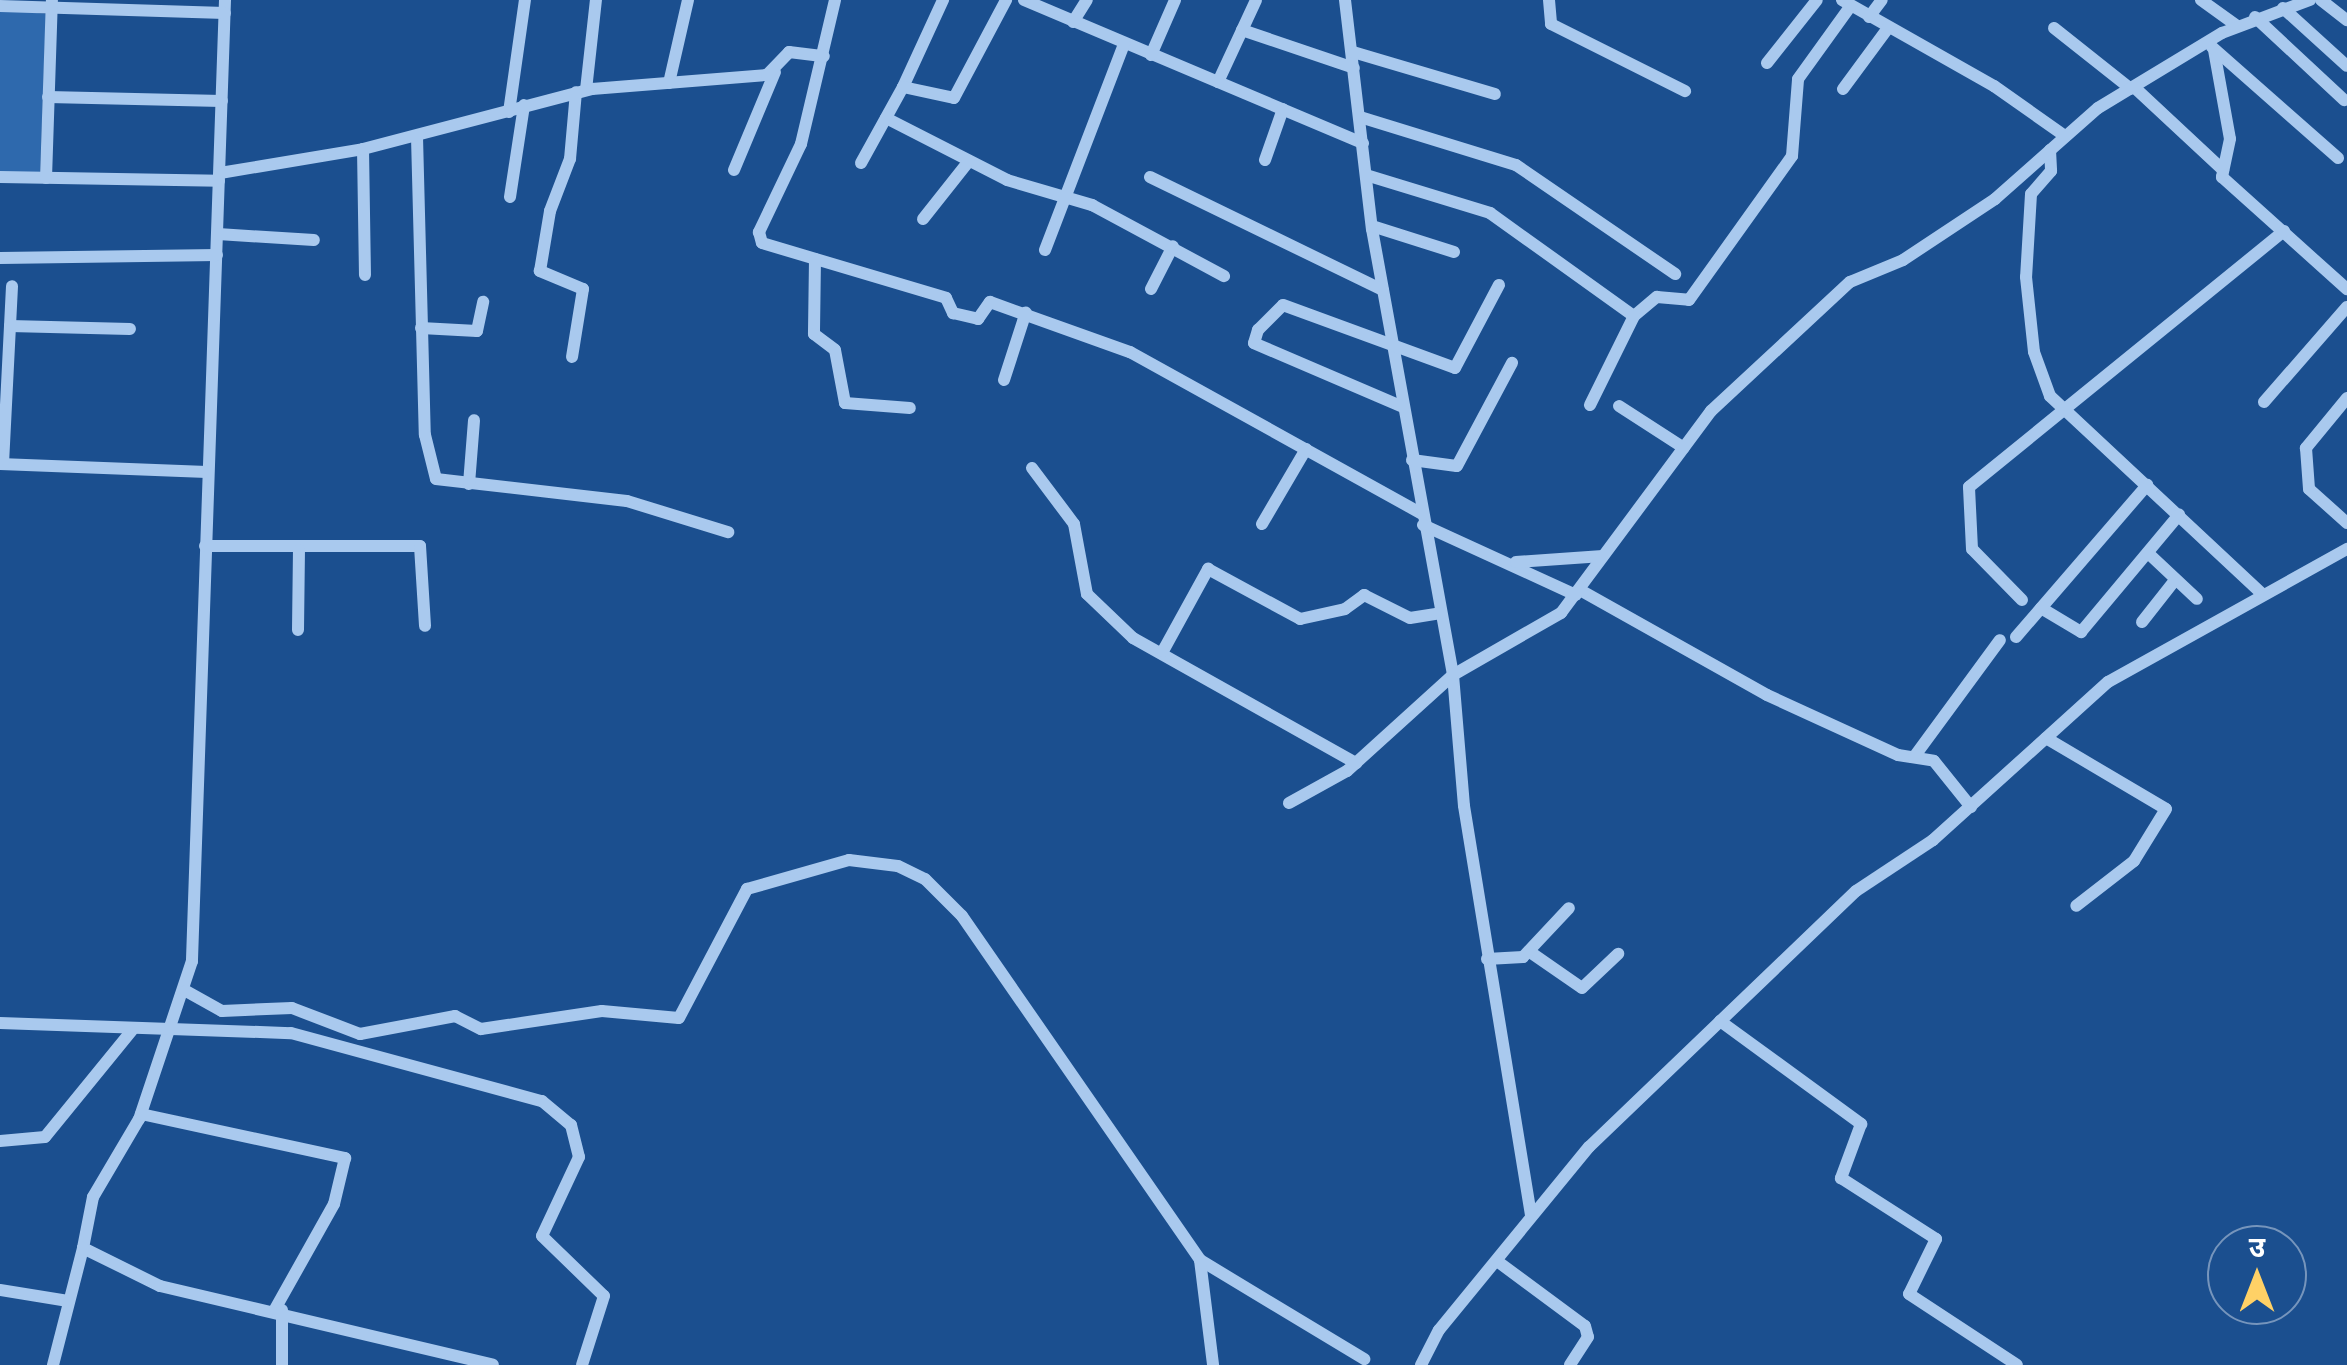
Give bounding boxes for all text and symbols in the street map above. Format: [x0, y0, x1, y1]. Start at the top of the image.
north arrow [2207, 1225, 2307, 1325]
text: उ [2249, 1228, 2265, 1265]

